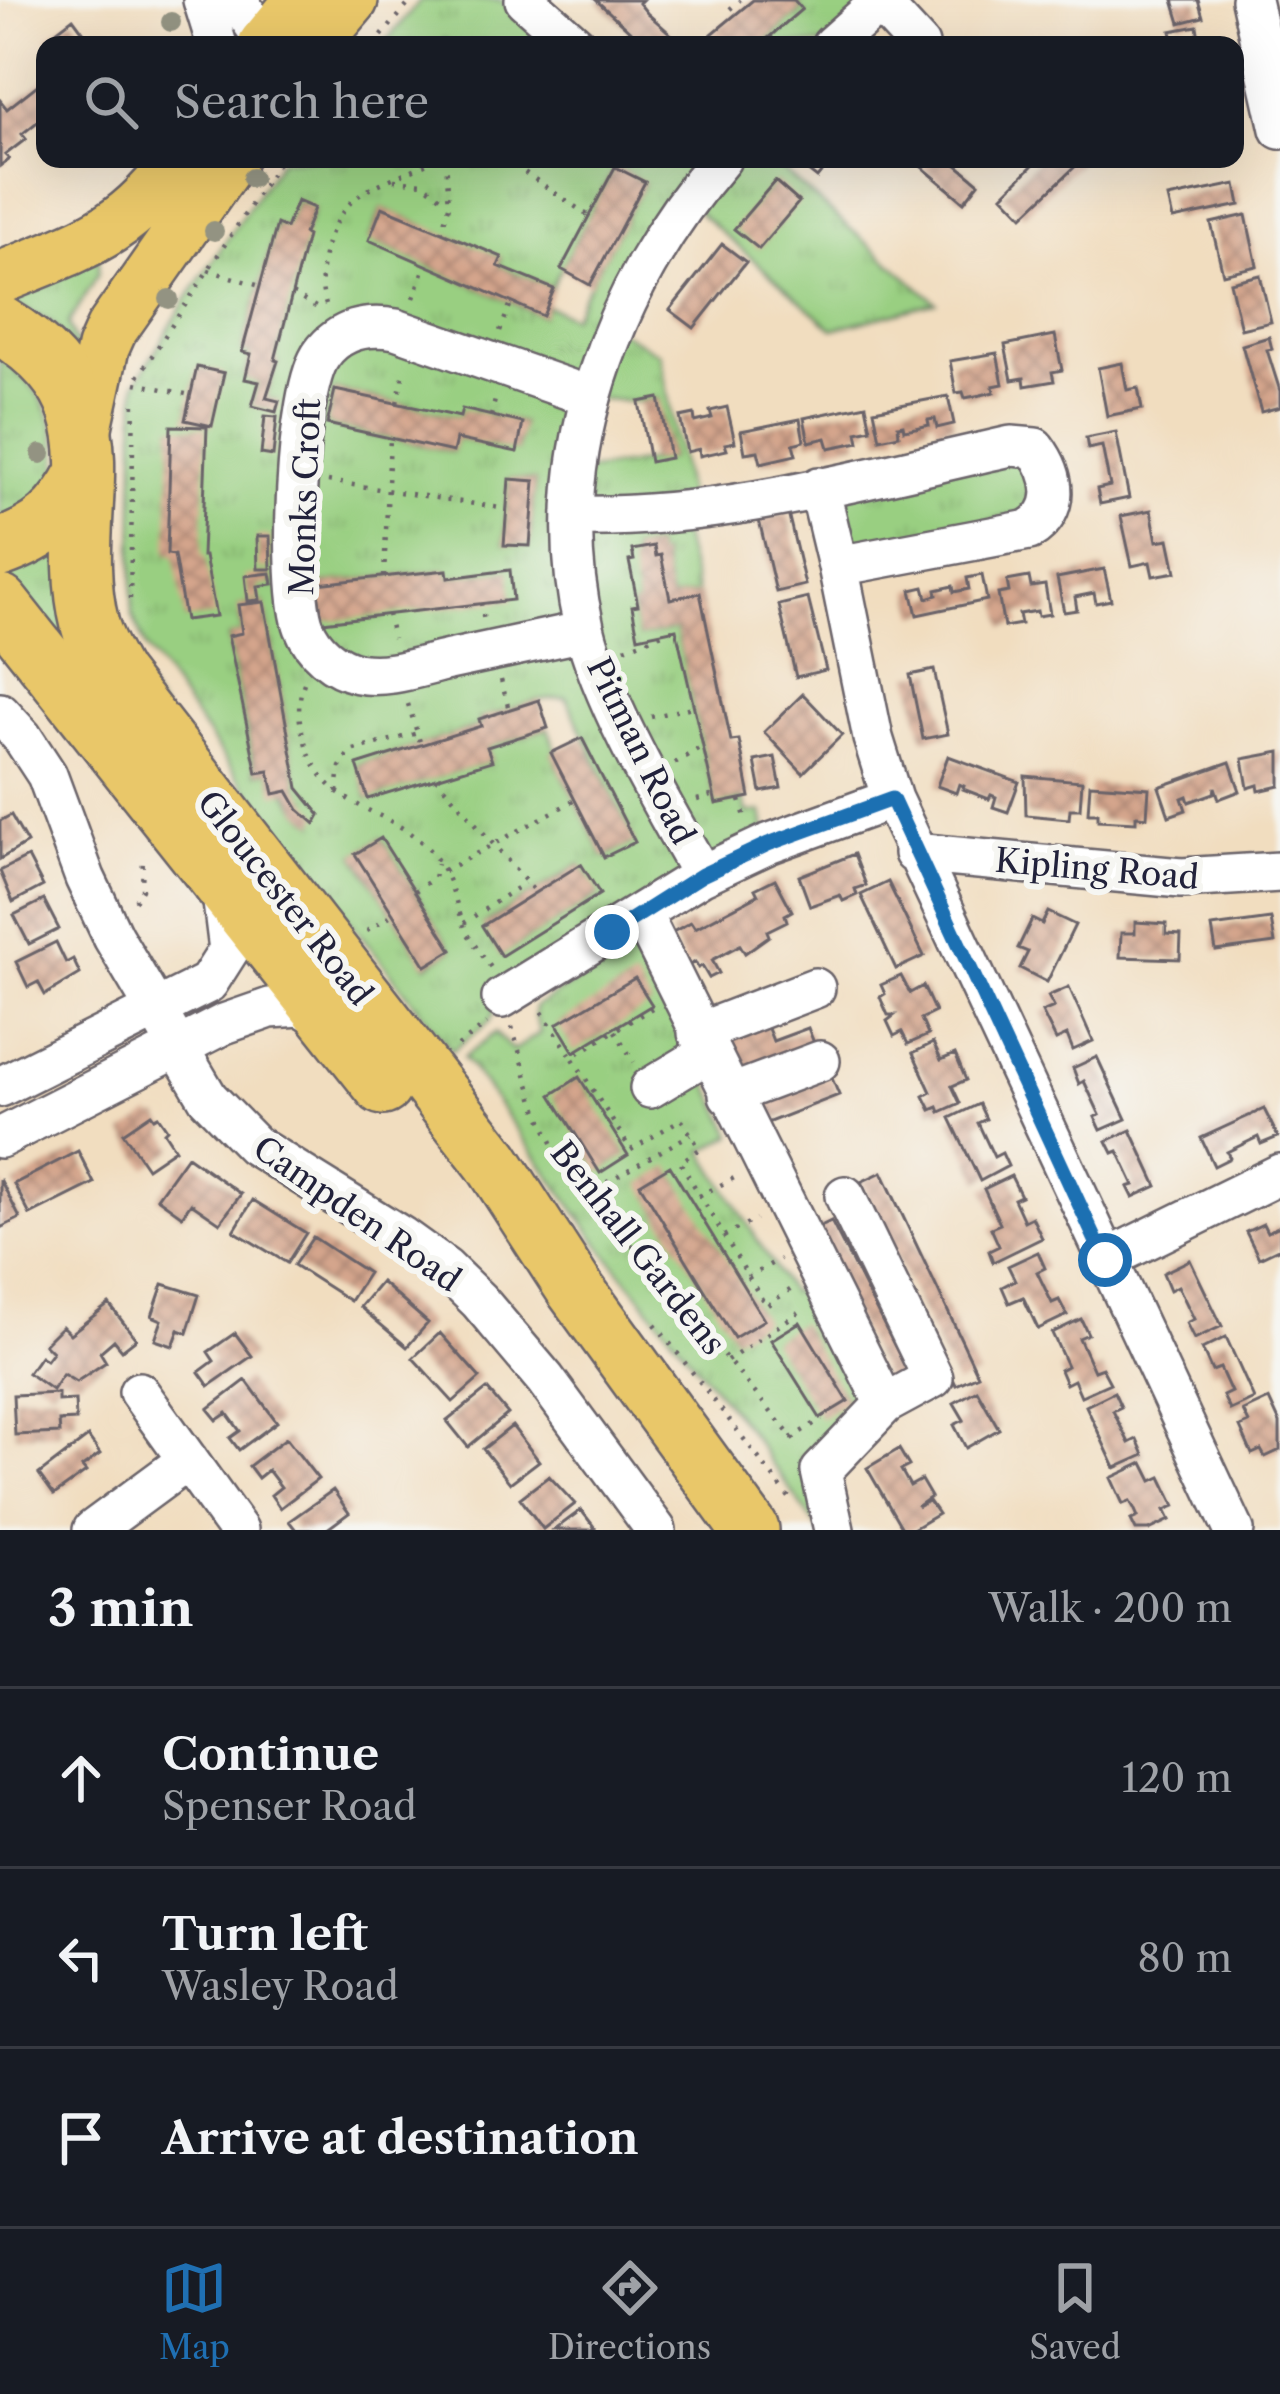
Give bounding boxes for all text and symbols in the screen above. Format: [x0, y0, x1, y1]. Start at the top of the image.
search box [36, 36, 1244, 168]
icon: search [78, 69, 144, 135]
text: Search here [174, 74, 429, 130]
street label: Monks Croft [281, 397, 329, 596]
street label: Pitman Road [578, 651, 704, 851]
street label: Gloucester Road [189, 783, 381, 1013]
street label: Kipling Road [993, 840, 1201, 898]
route end [585, 905, 639, 959]
street label: Campden Road [245, 1127, 469, 1301]
street label: Benhall Gardens [542, 1133, 734, 1363]
route start [1078, 1233, 1132, 1287]
text: 3 min [48, 1577, 194, 1639]
text: Walk · 200 m [989, 1584, 1232, 1632]
text: Continue [162, 1726, 379, 1782]
icon: ahead [48, 1745, 114, 1811]
text: 120 m [1122, 1754, 1232, 1802]
text: Spenser Road [162, 1782, 417, 1830]
text: Turn left [162, 1906, 368, 1962]
icon: left [48, 1925, 114, 1991]
text: 80 m [1137, 1934, 1232, 1982]
text: Wasley Road [162, 1962, 399, 2010]
icon: arrive [48, 2105, 114, 2171]
text: Arrive at destination [162, 2110, 639, 2166]
tab: Map [159, 2255, 230, 2368]
tab: Directions [548, 2255, 711, 2368]
tab: Saved [1029, 2255, 1121, 2368]

